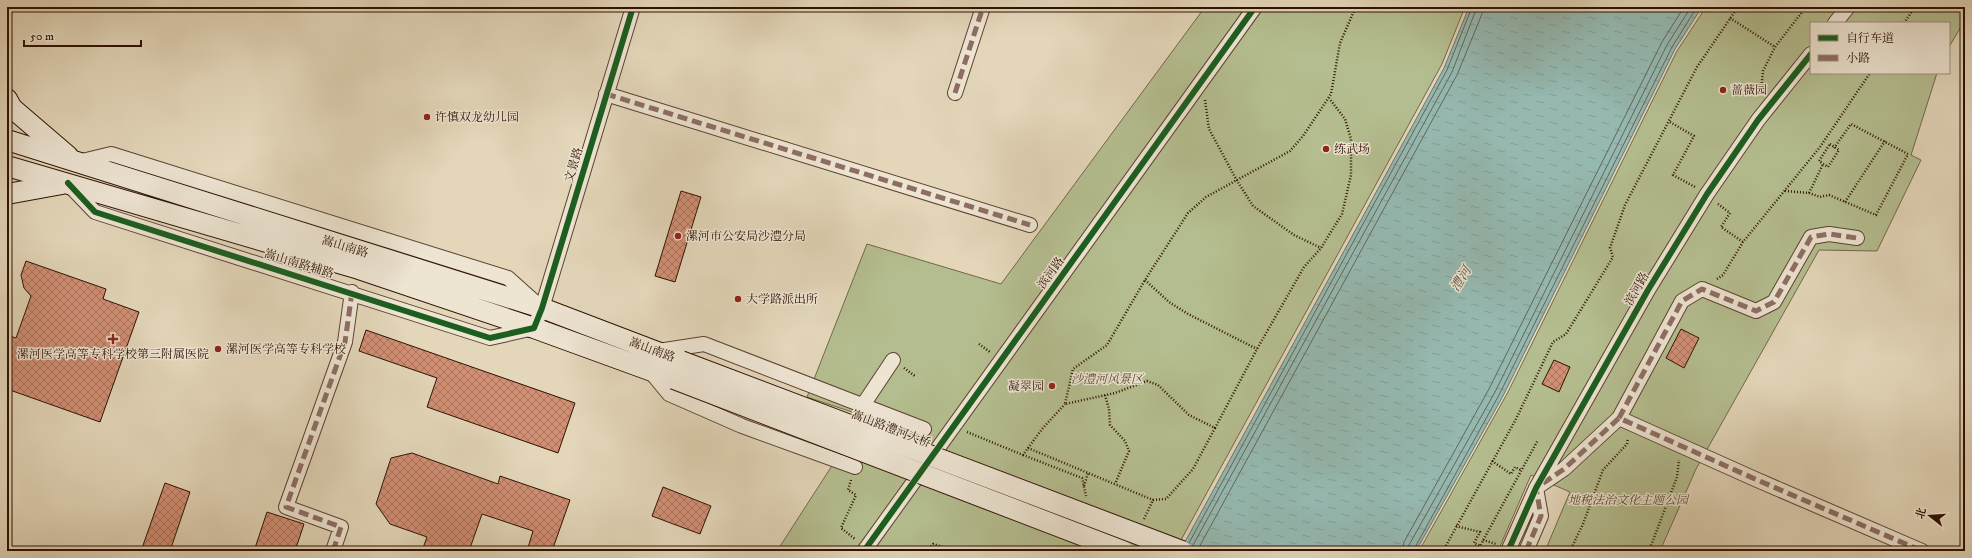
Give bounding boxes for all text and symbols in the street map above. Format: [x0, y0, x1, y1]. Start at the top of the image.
scale bar [24, 22, 141, 48]
legend [1810, 22, 1950, 74]
text: 50 m [30, 29, 54, 44]
text: 自行车道 [1846, 31, 1894, 46]
text: 小路 [1846, 51, 1870, 66]
place label: 蔷薇园 [1731, 83, 1767, 98]
marker: 蔷薇园 [1718, 85, 1728, 95]
place label: 许慎双龙幼儿园 [435, 110, 519, 125]
marker: 许慎双龙幼儿园 [422, 112, 432, 122]
place label: 练武场 [1334, 142, 1370, 157]
marker: 练武场 [1321, 144, 1331, 154]
street label: 文景路 [562, 146, 586, 184]
place label: 漯河市公安局沙澧分局 [686, 229, 806, 244]
marker: 漯河市公安局沙澧分局 [673, 231, 683, 241]
street label: 嵩山南路 [320, 233, 370, 261]
street label: 嵩山南路辅路 [262, 246, 336, 282]
street label: 滨河路 [1034, 254, 1068, 292]
water label: 澧河 [1447, 262, 1476, 294]
street label: 滨河路 [1622, 270, 1652, 308]
place label: 大学路派出所 [746, 292, 818, 307]
marker: 大学路派出所 [733, 294, 743, 304]
marker: 漯河医学高等专科学校第三附属医院 [107, 333, 119, 345]
street label: 嵩山南路 [627, 334, 677, 366]
place label: 漯河医学高等专科学校 [226, 342, 346, 357]
marker: 漯河医学高等专科学校 [213, 344, 223, 354]
place label: 漯河医学高等专科学校第三附属医院 [17, 347, 209, 362]
park label: 沙澧河风景区 [1071, 372, 1145, 387]
place label: 凝翠园 [1008, 379, 1044, 394]
marker: 凝翠园 [1047, 381, 1057, 391]
street label: 嵩山路澧河大桥 [849, 407, 933, 451]
park label: 地税法治文化主题公园 [1568, 493, 1690, 508]
north arrow [1910, 496, 1950, 536]
text: 北 [1913, 506, 1930, 521]

